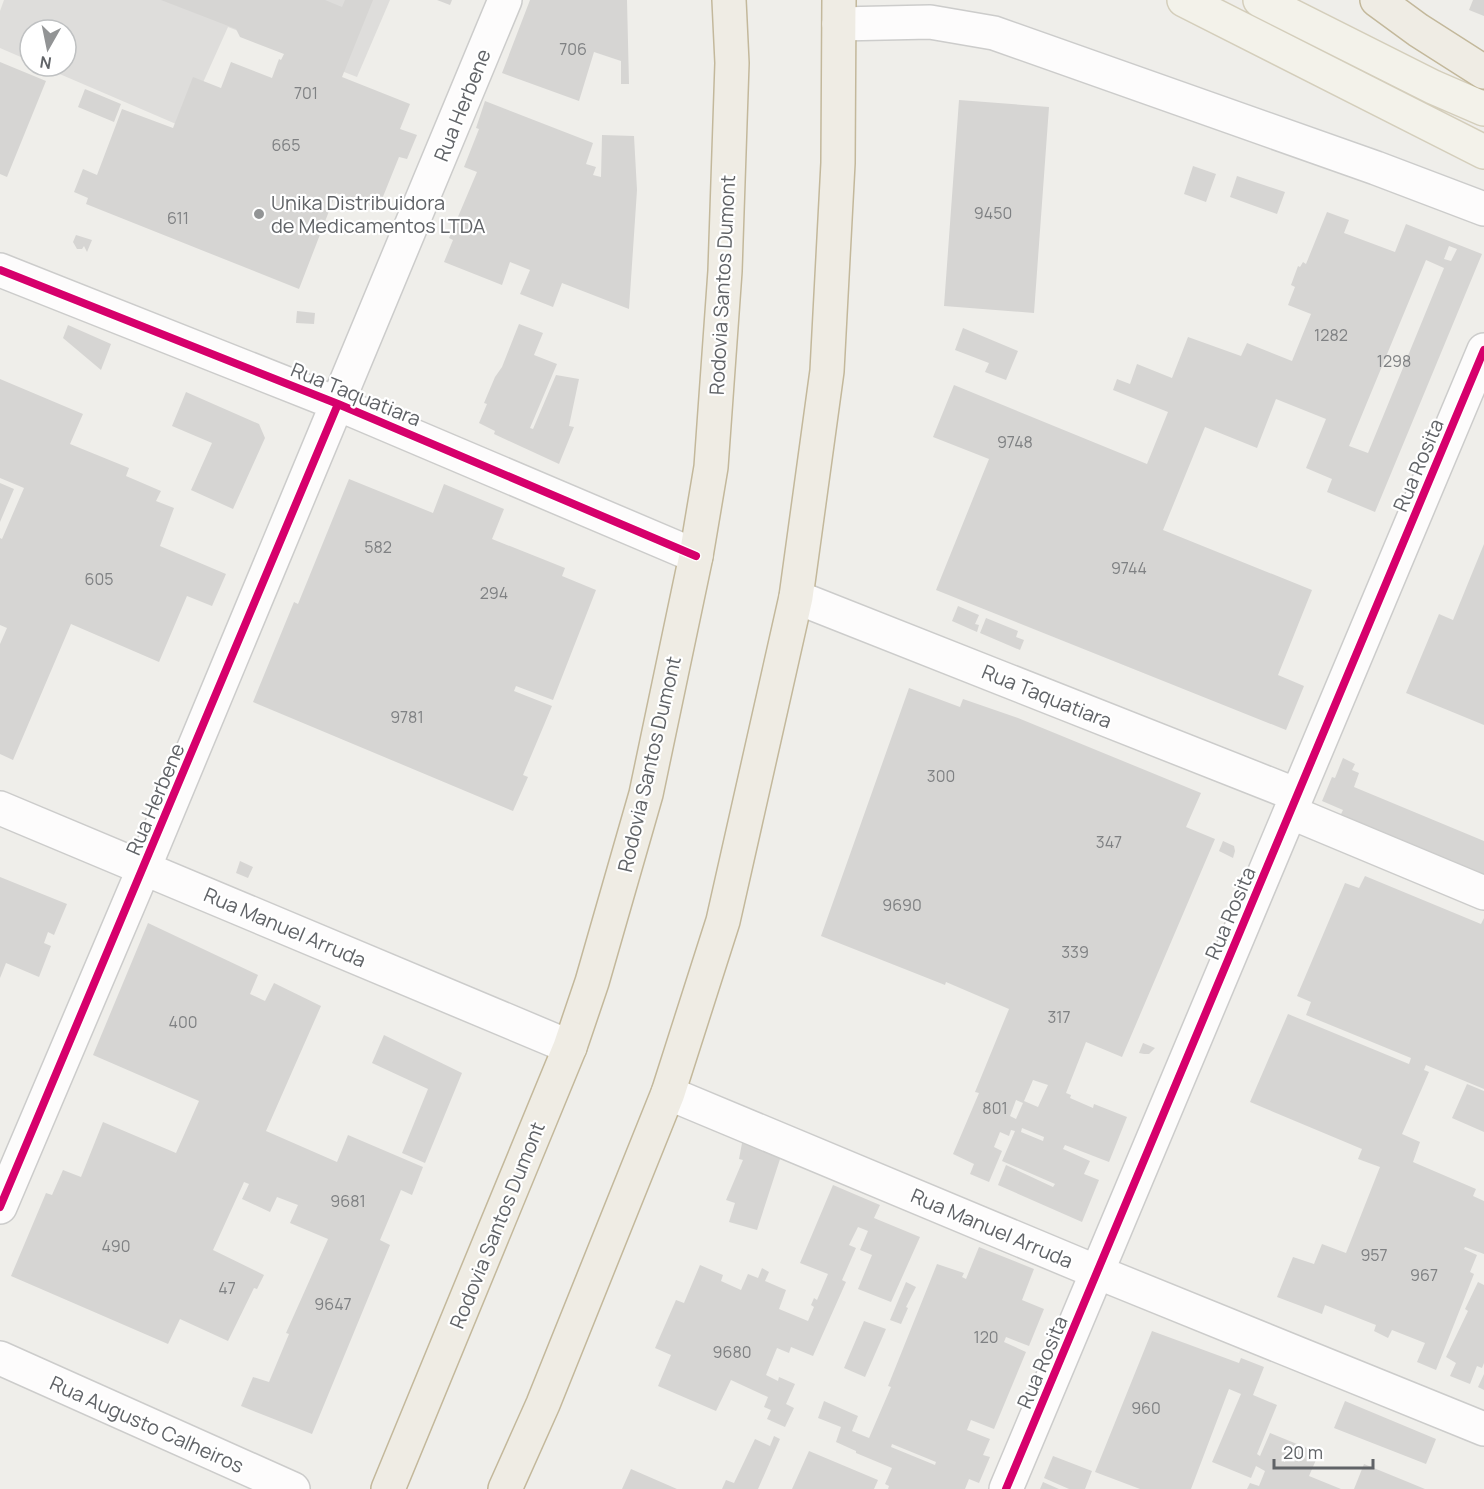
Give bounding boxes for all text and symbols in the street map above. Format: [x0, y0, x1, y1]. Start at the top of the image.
north arrow [18, 18, 78, 78]
house number: 706 [559, 38, 587, 60]
street label: Rua Herbene [427, 45, 497, 165]
text: N [38, 51, 53, 75]
house number: 701 [294, 82, 318, 104]
house number: 665 [271, 134, 301, 156]
street label: Rodovia Santos Dumont [703, 174, 741, 396]
place label: Unika Distribuidora de Medicamentos LTDA [271, 189, 486, 239]
house number: 9450 [974, 202, 1012, 224]
house number: 611 [167, 207, 189, 229]
marker: Unika Distribuidora de Medicamentos LTDA [252, 207, 266, 221]
house number: 1282 [1314, 324, 1348, 346]
house number: 1298 [1377, 350, 1411, 372]
street label: Rua Taquatiara [287, 356, 425, 432]
street label: Rua Rosita [1386, 415, 1450, 515]
house number: 9748 [997, 431, 1033, 453]
house number: 582 [364, 536, 392, 558]
house number: 9744 [1111, 557, 1147, 579]
house number: 605 [85, 568, 113, 590]
house number: 294 [480, 582, 508, 604]
street label: Rodovia Santos Dumont [611, 653, 687, 875]
street label: Rua Taquatiara [978, 658, 1116, 734]
house number: 9781 [390, 706, 424, 728]
street label: Rua Herbene [119, 739, 191, 859]
house number: 300 [927, 765, 955, 787]
house number: 347 [1096, 831, 1122, 853]
street label: Rua Rosita [1198, 863, 1262, 963]
street label: Rua Manuel Arruda [200, 881, 370, 973]
house number: 9690 [882, 894, 922, 916]
house number: 339 [1061, 941, 1089, 963]
house number: 317 [1047, 1006, 1071, 1028]
house number: 400 [169, 1011, 197, 1033]
house number: 801 [982, 1097, 1008, 1119]
street label: Rodovia Santos Dumont [443, 1118, 551, 1332]
street label: Rua Manuel Arruda [907, 1182, 1077, 1274]
house number: 9681 [330, 1190, 366, 1212]
house number: 490 [102, 1235, 130, 1257]
house number: 957 [1360, 1244, 1388, 1266]
house number: 967 [1410, 1264, 1438, 1286]
house number: 47 [218, 1277, 236, 1299]
house number: 9647 [314, 1293, 352, 1315]
street label: Rua Rosita [1010, 1312, 1074, 1412]
house number: 120 [973, 1326, 999, 1348]
house number: 9680 [713, 1341, 751, 1363]
street label: Rua Augusto Calheiros [46, 1369, 248, 1479]
house number: 960 [1131, 1397, 1161, 1419]
scale bar [1274, 1432, 1373, 1470]
text: 20 m [1283, 1440, 1323, 1464]

